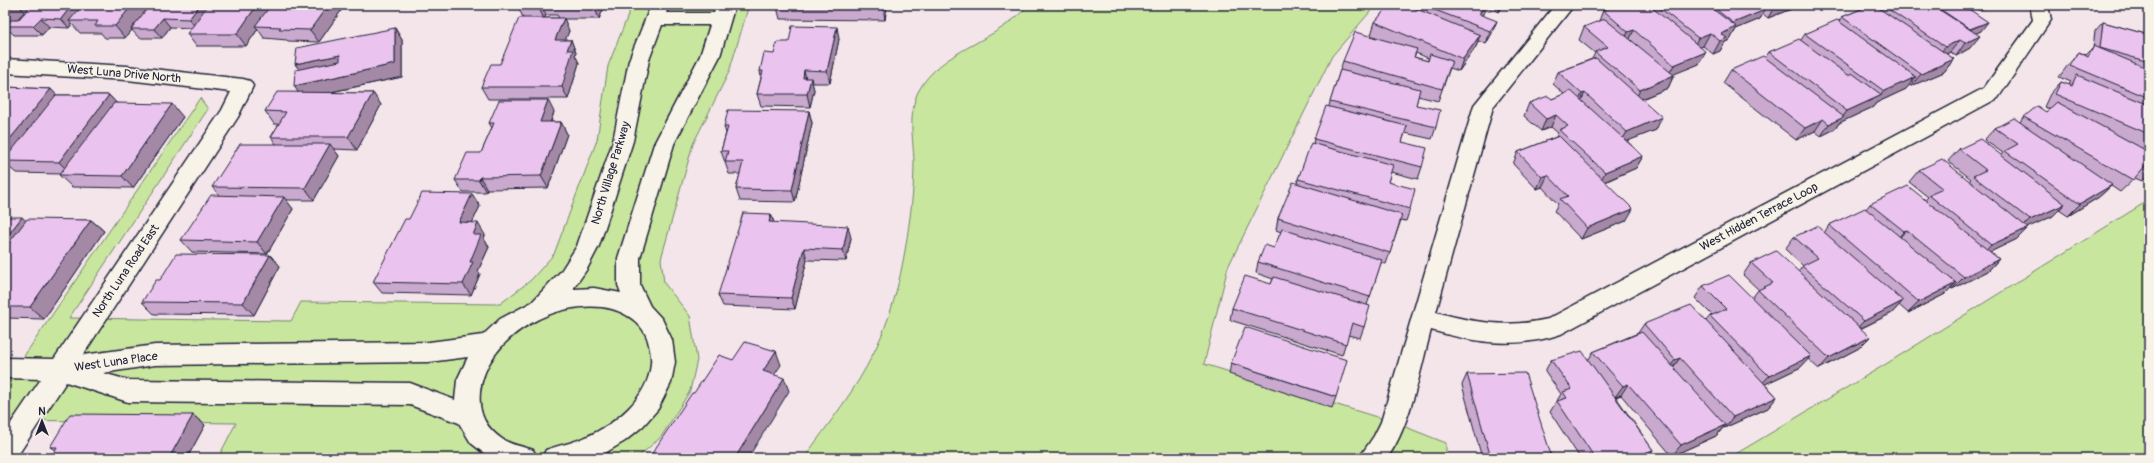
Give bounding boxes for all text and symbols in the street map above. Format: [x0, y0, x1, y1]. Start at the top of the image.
street label: West Luna Drive North [66, 62, 182, 86]
street label: North Village Parkway [588, 120, 634, 226]
street label: West Hidden Terrace Loop [1697, 179, 1821, 255]
street label: North Luna Road East [89, 221, 163, 320]
street label: West Luna Place [73, 349, 159, 375]
north arrow [22, 401, 62, 441]
text: N [38, 405, 46, 418]

